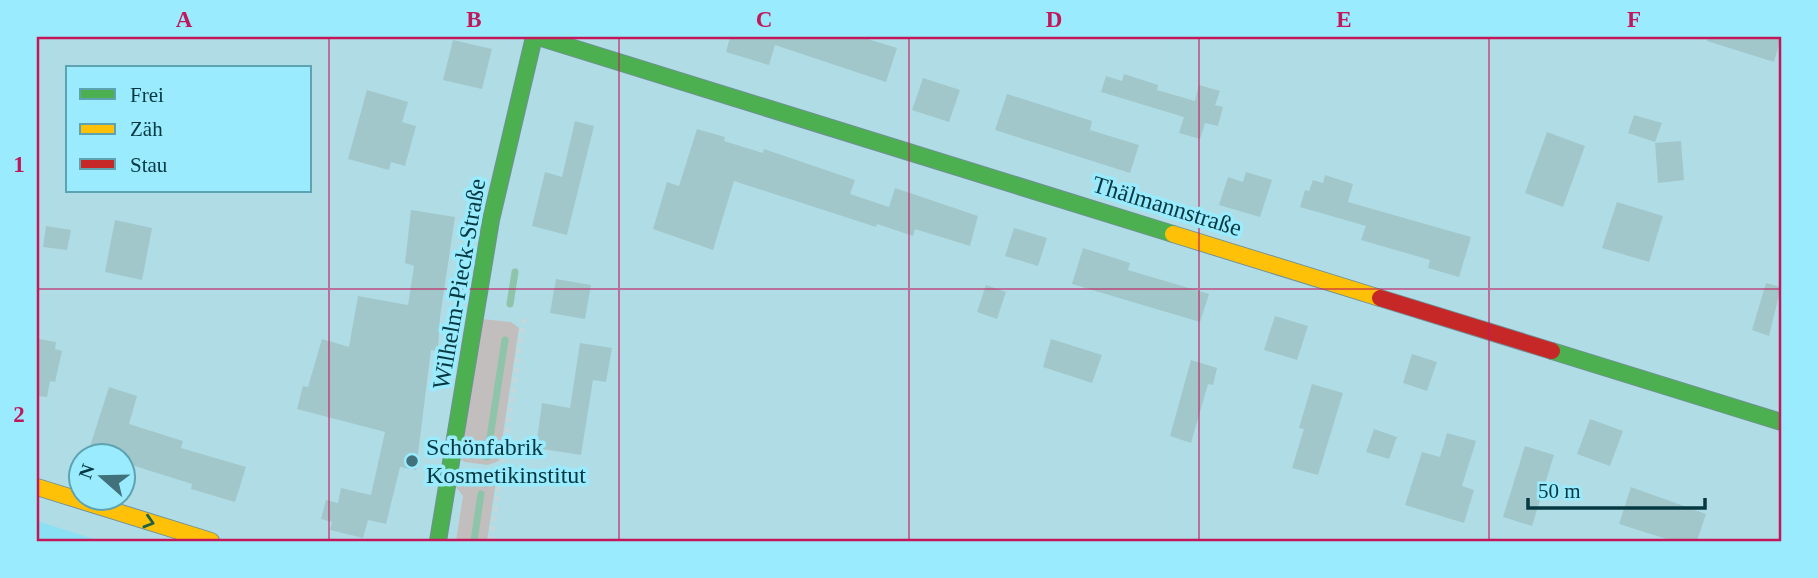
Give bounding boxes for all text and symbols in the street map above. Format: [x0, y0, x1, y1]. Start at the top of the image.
text: A [176, 7, 193, 32]
text: B [466, 7, 482, 32]
text: C [756, 7, 772, 32]
text: D [1046, 7, 1062, 32]
text: E [1336, 7, 1352, 32]
text: F [1627, 7, 1641, 32]
legend [66, 66, 312, 192]
text: Frei [130, 83, 164, 107]
text: Zäh [130, 117, 163, 141]
text: 1 [13, 152, 25, 177]
text: Stau [130, 153, 168, 177]
street label: Thälmannstraße [1089, 171, 1245, 241]
street label: Wilhelm-Pieck-Straße [428, 177, 490, 391]
text: 2 [13, 402, 25, 427]
place label: Schönfabrik Kosmetikinstitut [426, 434, 586, 488]
north arrow [66, 442, 136, 512]
marker: Schönfabrik Kosmetikinstitut [404, 453, 420, 469]
text: N [74, 461, 99, 481]
scale bar [1528, 466, 1704, 510]
text: 50 m [1538, 479, 1581, 503]
one-way arrow [142, 514, 154, 528]

